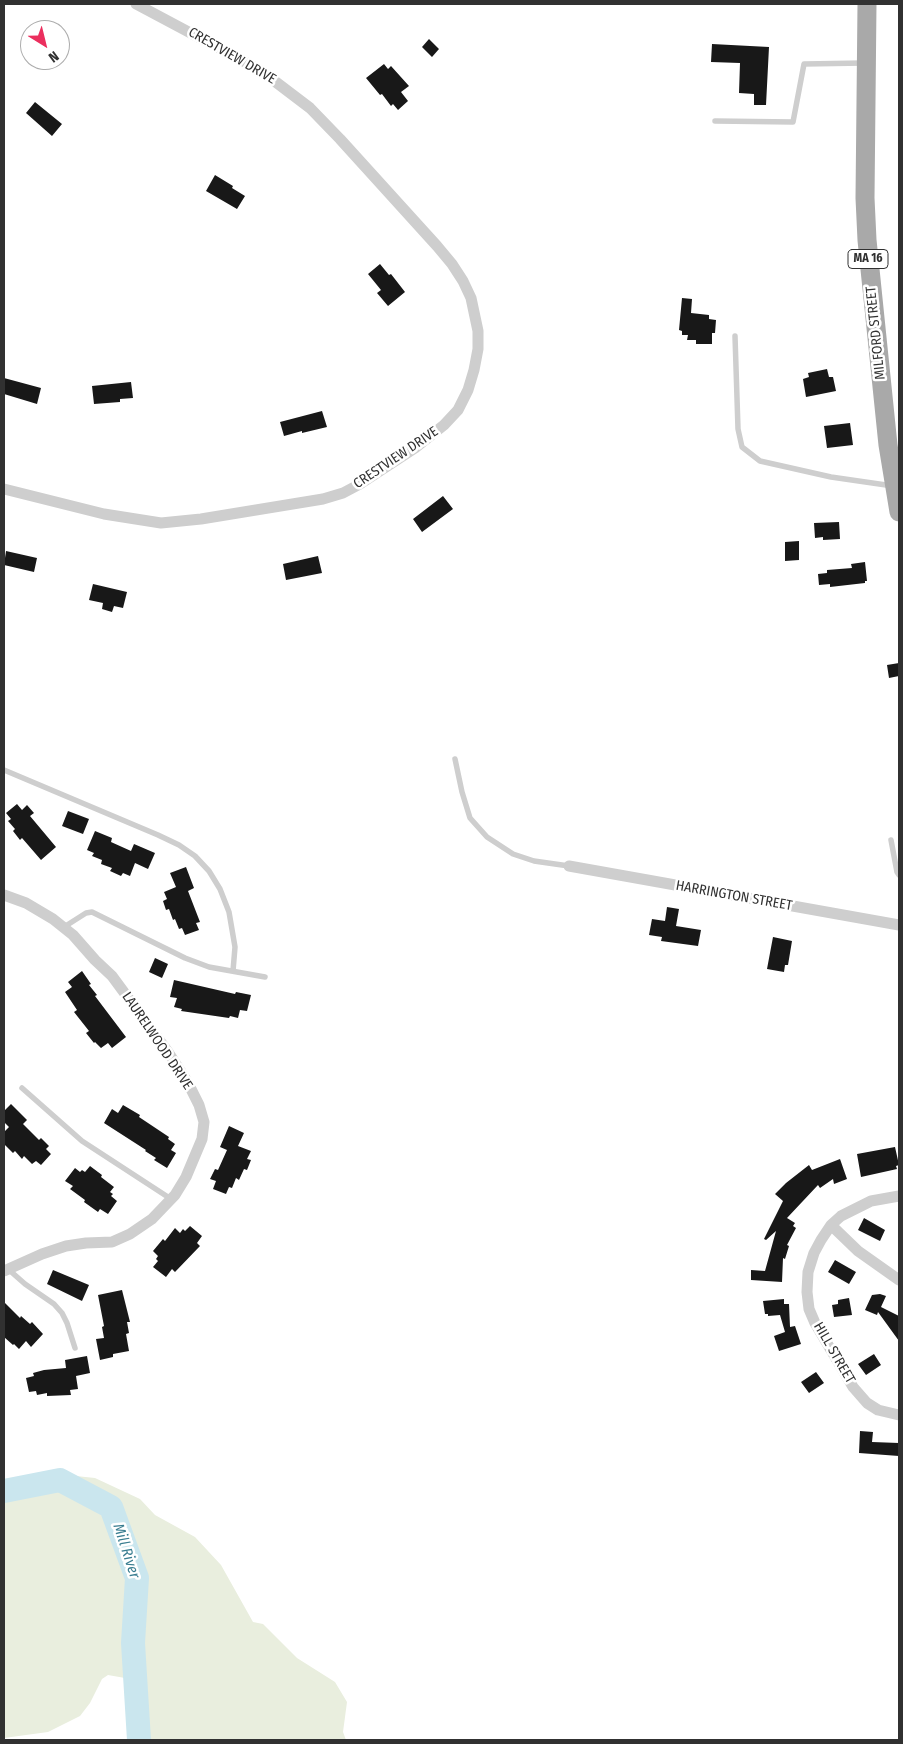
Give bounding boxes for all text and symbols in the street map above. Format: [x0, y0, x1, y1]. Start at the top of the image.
north arrow [20, 20, 70, 70]
street label: CRESTVIEW DRIVE [185, 24, 279, 88]
text: N [45, 47, 62, 66]
road number: MA 16 [848, 250, 888, 268]
street label: MILFORD STREET [863, 285, 889, 381]
street label: CRESTVIEW DRIVE [350, 423, 442, 493]
street label: HARRINGTON STREET [674, 877, 794, 915]
street label: LAURELWOOD DRIVE [118, 989, 196, 1093]
street label: HILL STREET [810, 1319, 858, 1387]
water label: Mill River [109, 1521, 143, 1581]

